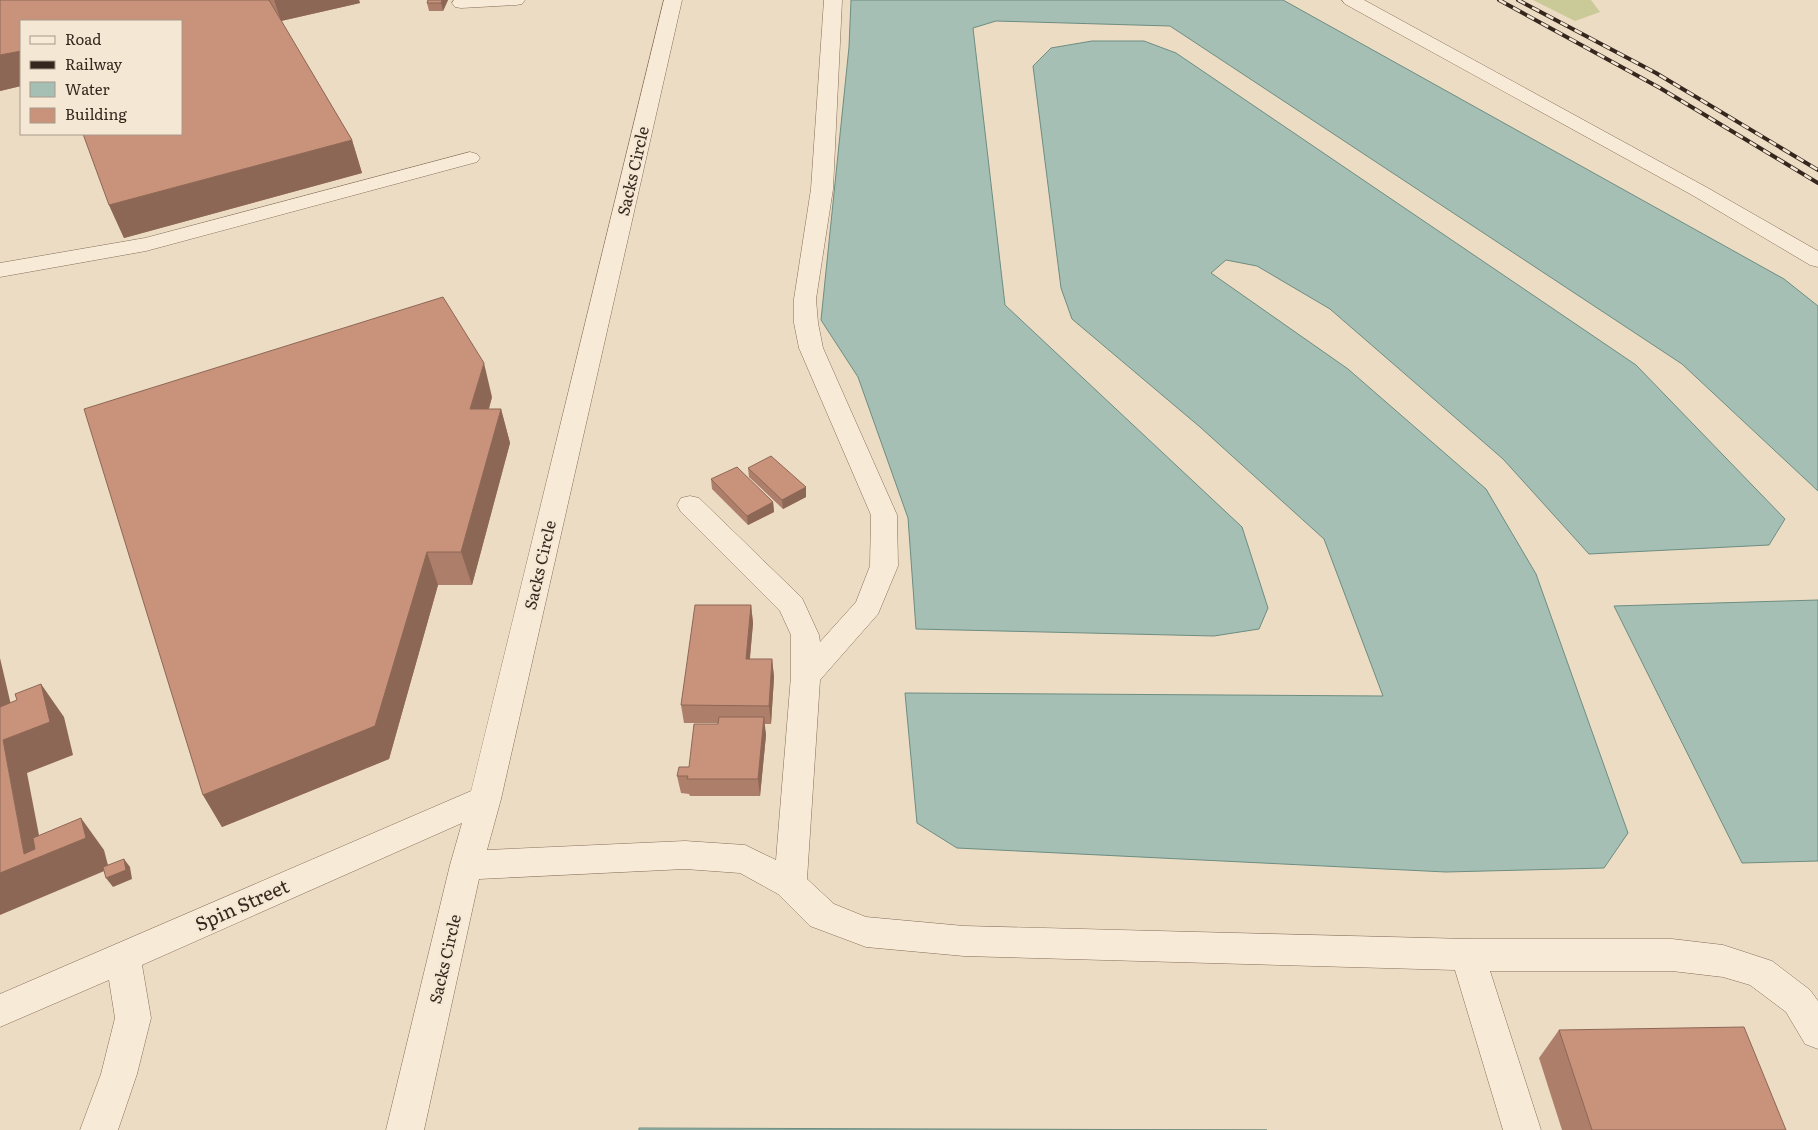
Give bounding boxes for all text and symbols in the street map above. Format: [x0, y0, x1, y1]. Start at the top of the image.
legend [20, 20, 182, 135]
text: Road [65, 27, 101, 50]
text: Railway [65, 52, 123, 75]
text: Water [65, 77, 110, 100]
text: Building [65, 102, 127, 125]
street label: Sacks Circle [610, 124, 654, 218]
street label: Sacks Circle [517, 518, 561, 612]
street label: Spin Street [190, 871, 293, 937]
street label: Sacks Circle [422, 912, 466, 1006]

